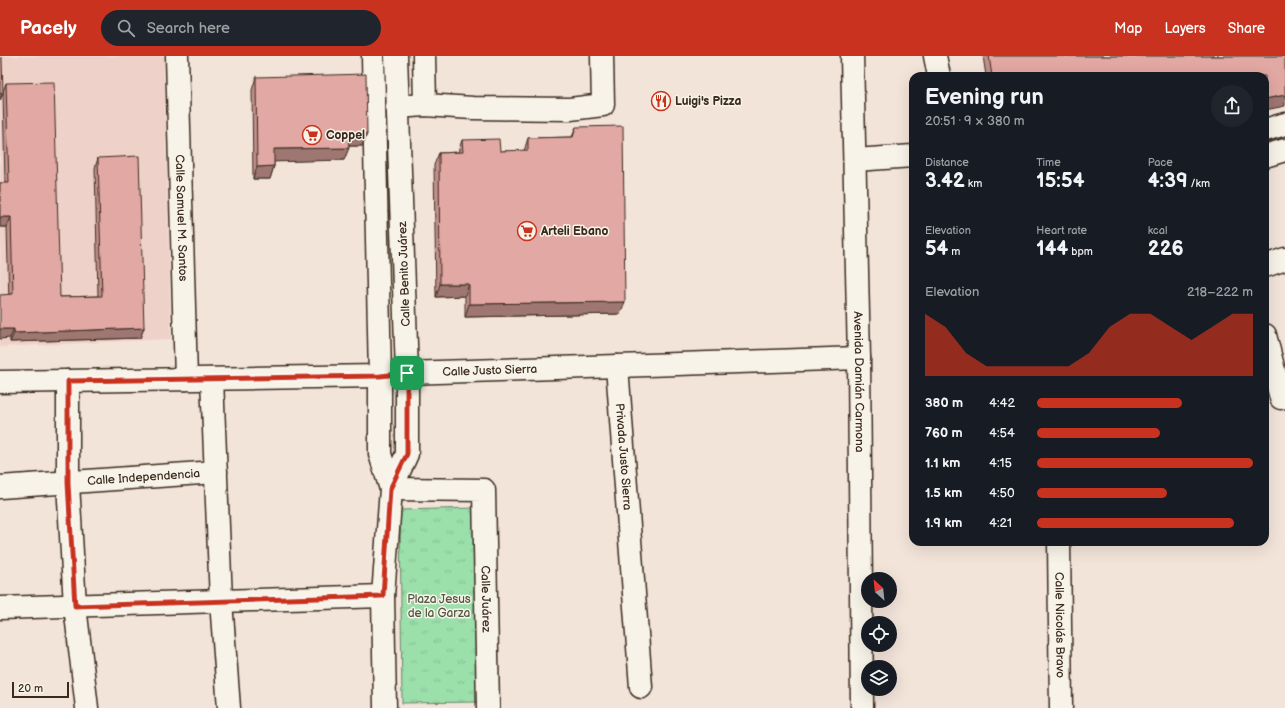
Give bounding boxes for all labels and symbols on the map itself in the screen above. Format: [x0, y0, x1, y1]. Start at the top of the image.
restaurant icon: Luigi's Pizza [650, 90, 672, 112]
place label: Luigi's Pizza [675, 94, 741, 109]
supermarket icon: Coppel [301, 124, 323, 146]
place label: Coppel [326, 128, 365, 143]
street label: Calle Samuel M. Santos [172, 154, 190, 282]
supermarket icon: Arteli Ebano [516, 220, 538, 242]
street label: Calle Benito Juárez [395, 221, 414, 327]
place label: Arteli Ebano [540, 224, 608, 239]
street label: Avenida Damián Carmona [850, 311, 867, 453]
pin [390, 356, 424, 390]
street label: Calle Justo Sierra [442, 362, 538, 380]
street label: Privada Justo Sierra [612, 403, 635, 511]
street label: Calle Independencia [87, 466, 201, 489]
street label: Calle Juárez [477, 565, 494, 633]
north arrow [861, 572, 897, 608]
street label: Calle Nicolás Bravo [1051, 572, 1068, 678]
park label: Plaza Jesus de la Garza [407, 592, 471, 621]
scale bar [12, 680, 69, 699]

